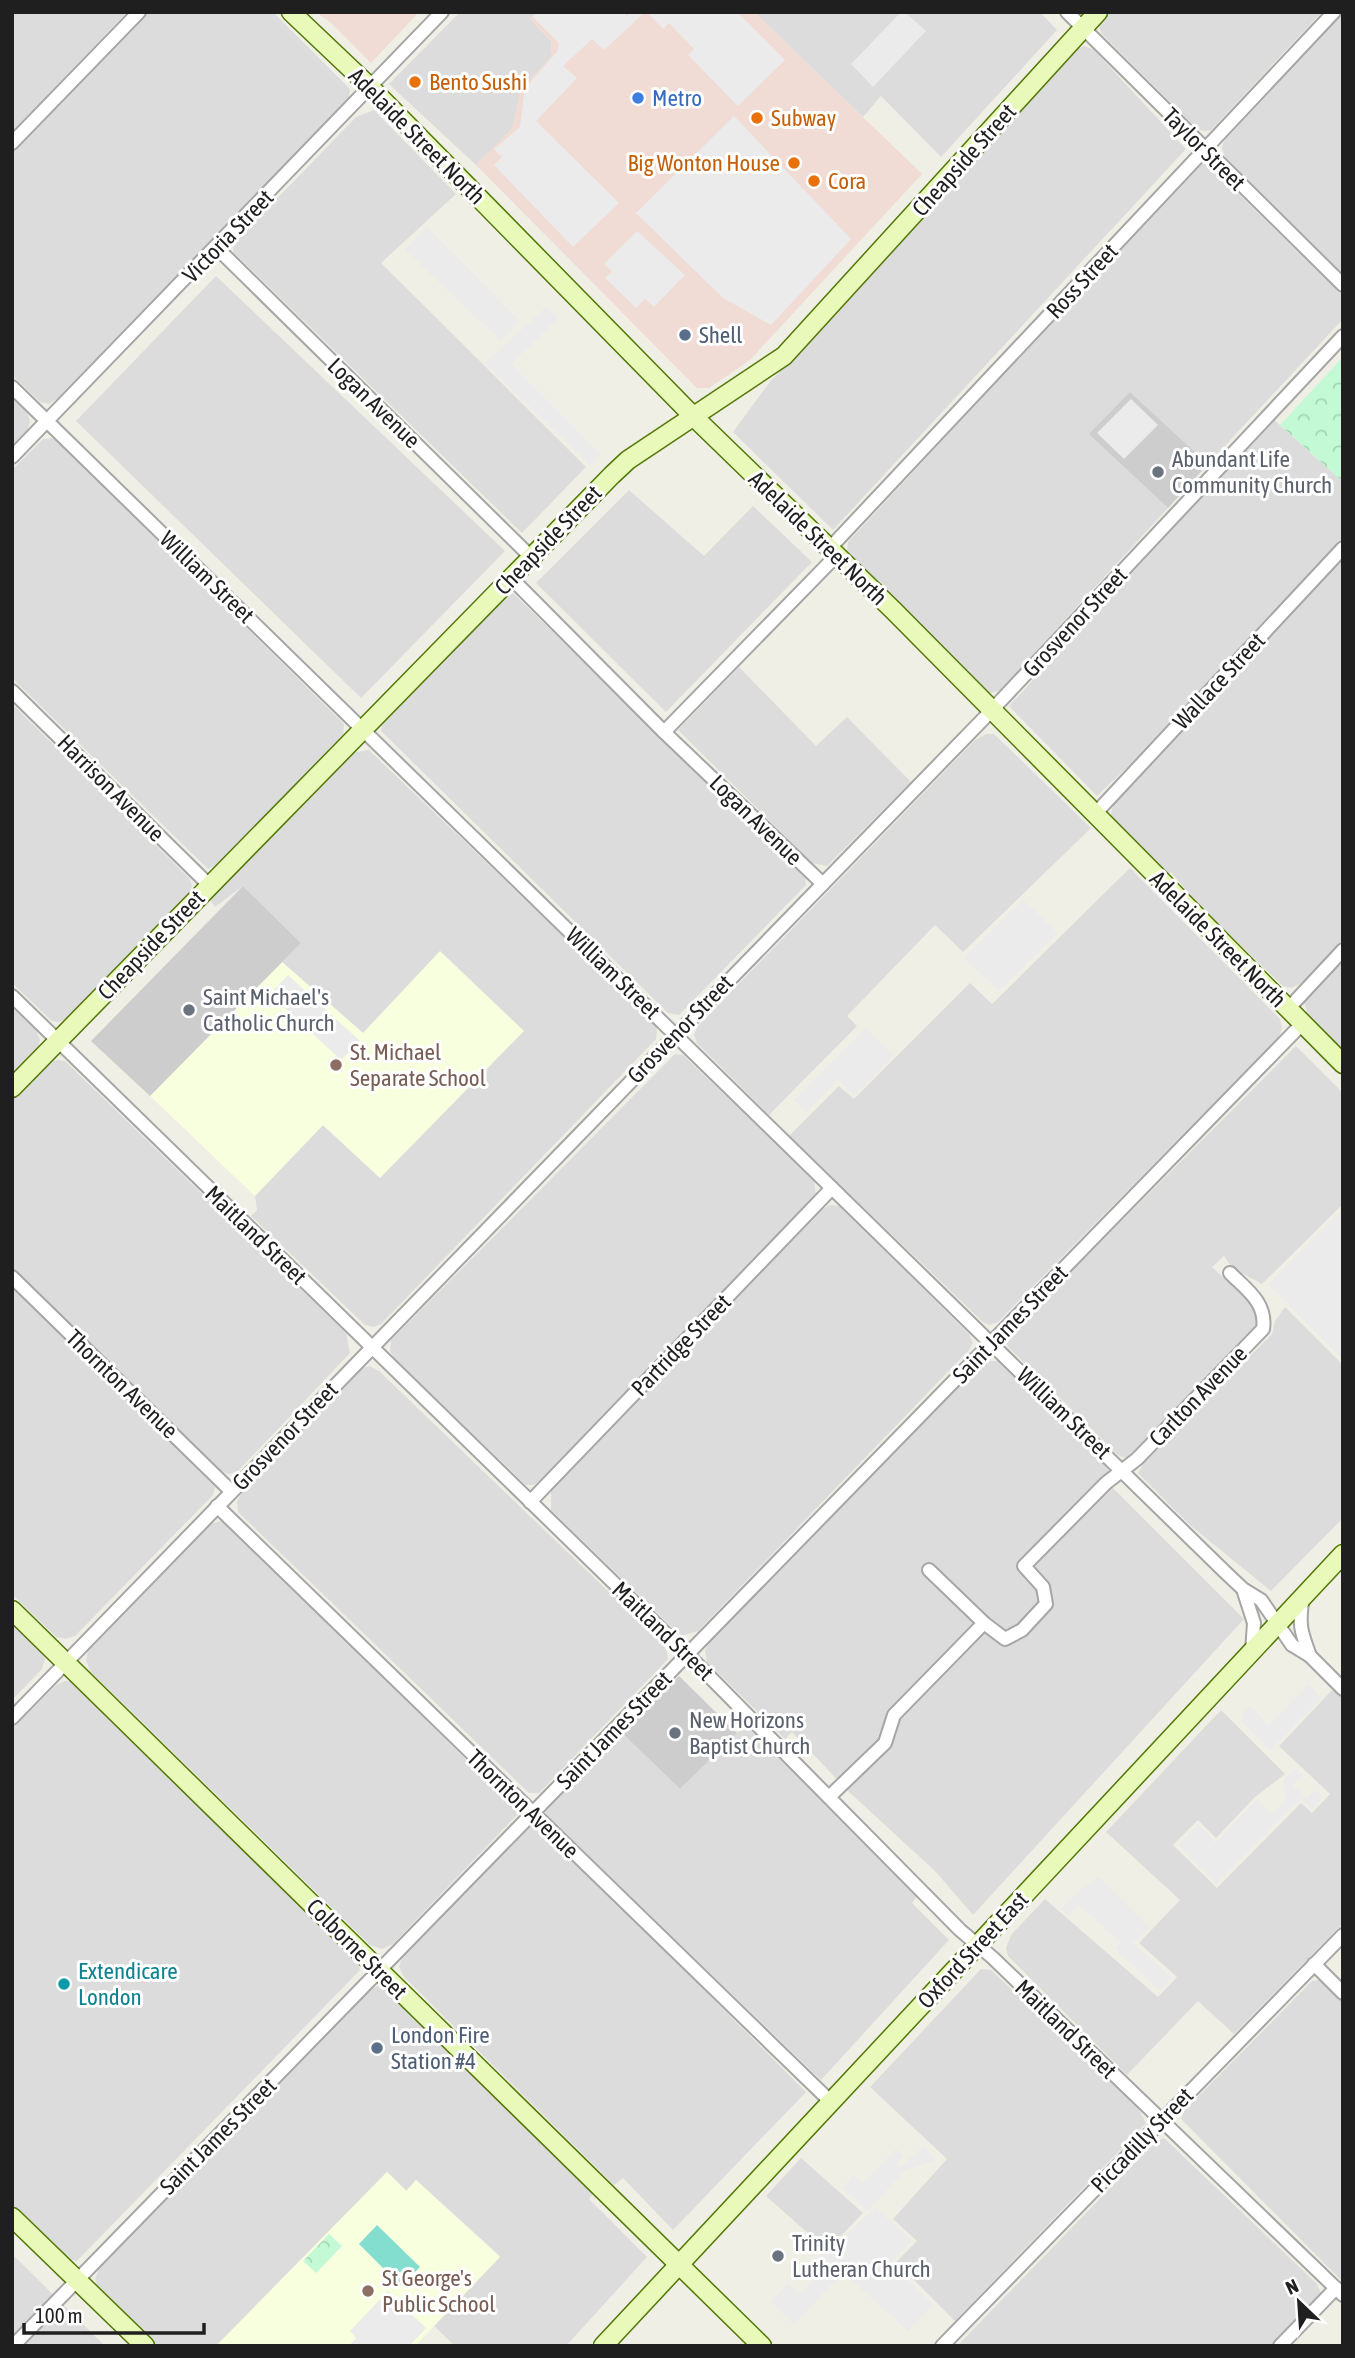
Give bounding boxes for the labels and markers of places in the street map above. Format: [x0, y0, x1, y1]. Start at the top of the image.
place label: Bento Sushi [429, 69, 527, 95]
marker: Bento Sushi [407, 74, 423, 90]
place label: Metro [652, 85, 702, 111]
marker: Metro [630, 90, 646, 106]
place label: Subway [771, 105, 836, 131]
marker: Subway [749, 110, 765, 126]
place label: Big Wonton House [627, 150, 780, 176]
marker: Big Wonton House [786, 155, 802, 171]
place label: Cora [828, 168, 866, 194]
marker: Cora [806, 173, 822, 189]
place label: Shell [699, 322, 742, 348]
marker: Shell [677, 327, 693, 343]
place label: Abundant Life Community Church [1172, 446, 1332, 498]
marker: Abundant Life Community Church [1150, 464, 1166, 480]
place label: Saint Michael's Catholic Church [203, 984, 335, 1036]
marker: Saint Michael's Catholic Church [181, 1002, 197, 1018]
place label: St. Michael Separate School [350, 1039, 486, 1091]
marker: St. Michael Separate School [328, 1057, 344, 1073]
place label: New Horizons Baptist Church [689, 1707, 810, 1759]
marker: New Horizons Baptist Church [667, 1725, 683, 1741]
place label: Extendicare London [78, 1958, 178, 2010]
marker: Extendicare London [56, 1976, 72, 1992]
place label: London Fire Station #4 [391, 2022, 490, 2074]
marker: London Fire Station #4 [369, 2040, 385, 2056]
place label: Trinity Lutheran Church [792, 2230, 931, 2282]
marker: Trinity Lutheran Church [770, 2248, 786, 2264]
place label: St George's Public School [382, 2265, 495, 2317]
marker: St George's Public School [360, 2283, 376, 2299]

